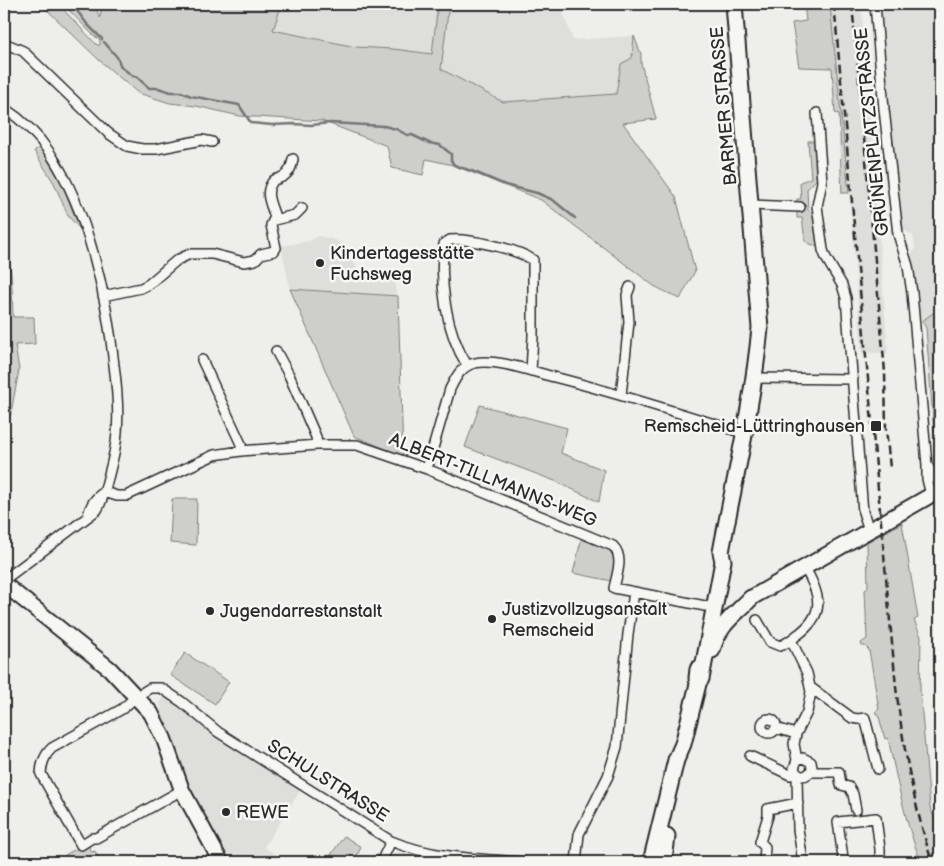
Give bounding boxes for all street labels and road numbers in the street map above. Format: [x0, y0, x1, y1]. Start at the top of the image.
street label: BARMER STRASSE [707, 25, 741, 186]
street label: GRÜNENPLATZSTRASSE [850, 27, 893, 237]
street label: ALBERT-TILLMANNS-WEG [386, 429, 600, 531]
street label: SCHULSTRASSE [263, 735, 393, 827]

